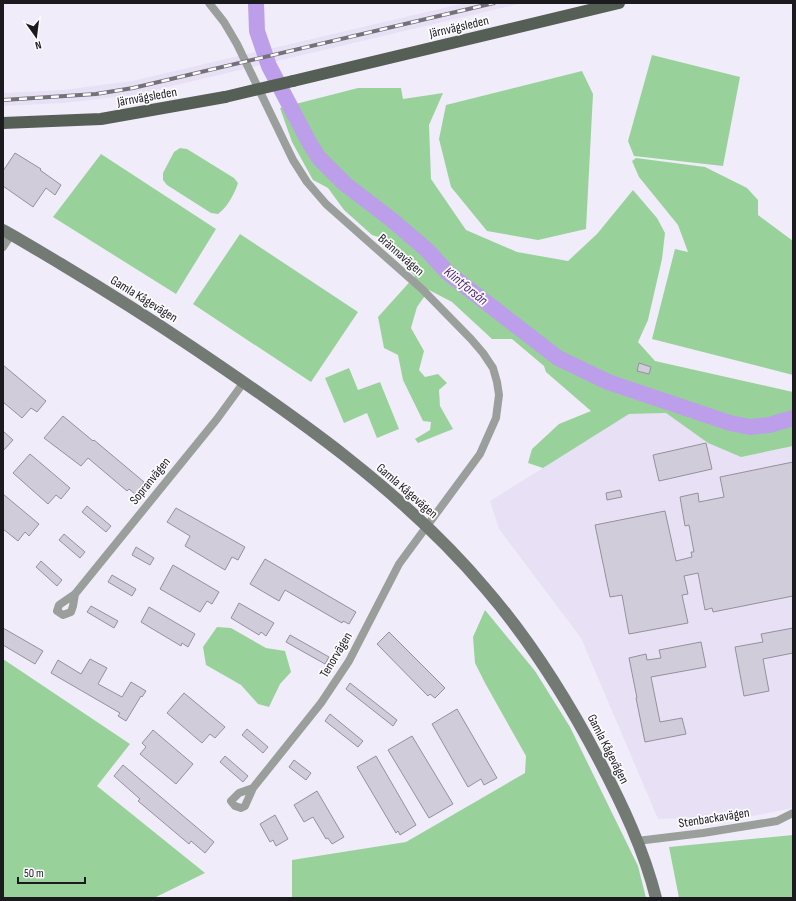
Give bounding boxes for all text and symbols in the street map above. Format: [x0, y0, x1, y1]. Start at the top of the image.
street label: Järnvägsleden [427, 12, 490, 42]
north arrow [16, 16, 56, 56]
text: N [34, 38, 43, 52]
street label: Järnvägsleden [115, 84, 178, 110]
street label: Brännavägen [375, 231, 427, 279]
water label: Klintforsån [441, 263, 491, 309]
street label: Gamla Kågevägen [107, 272, 181, 326]
street label: Sopranvägen [126, 454, 174, 508]
street label: Gamla Kågevägen [373, 460, 441, 522]
street label: Tenorvägen [316, 629, 356, 681]
street label: Gamla Kågevägen [584, 711, 632, 787]
street label: Stenbackavägen [677, 805, 751, 831]
scale bar [18, 859, 85, 885]
text: 50 m [24, 866, 44, 881]

